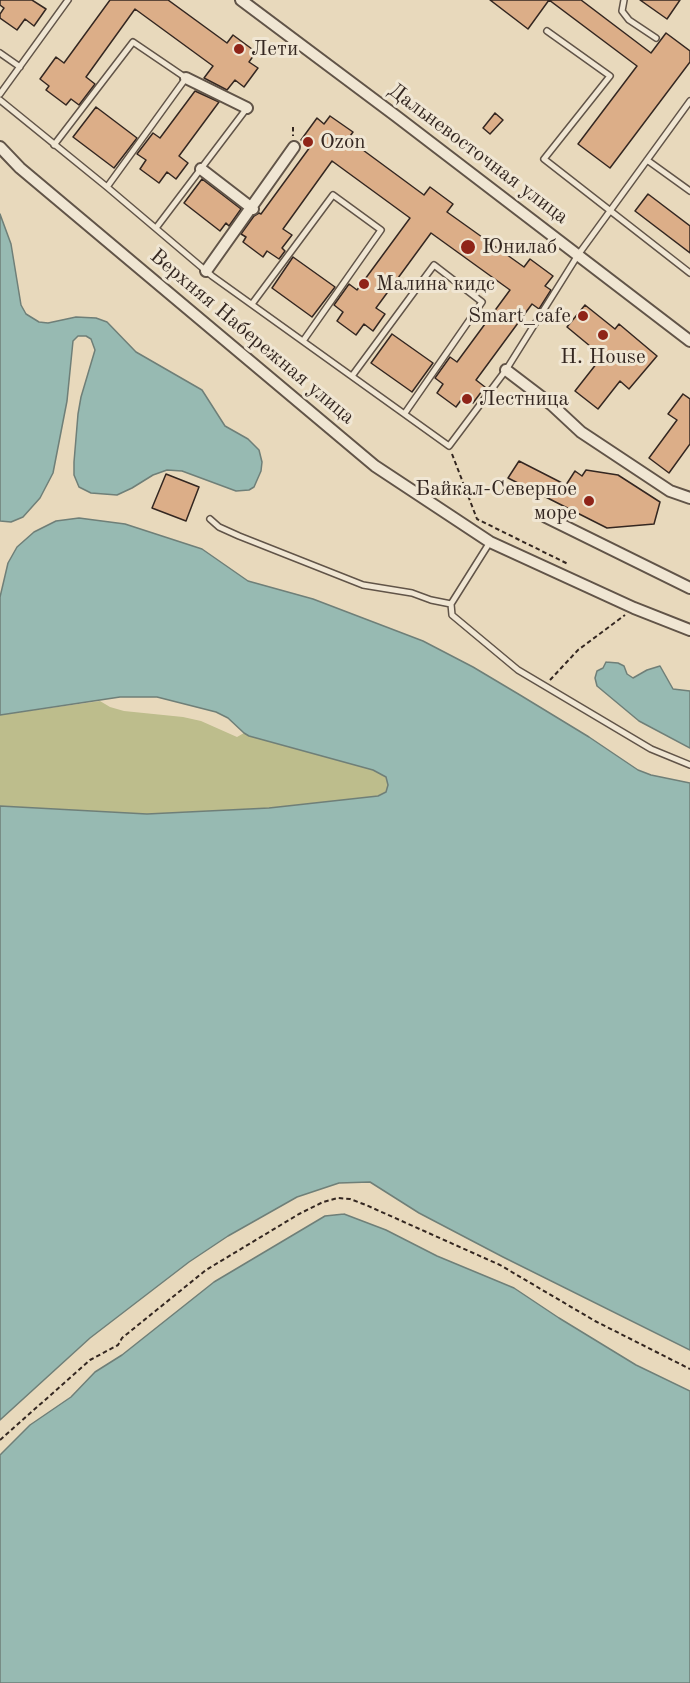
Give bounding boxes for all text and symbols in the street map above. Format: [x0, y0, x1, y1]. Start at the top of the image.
place label: Лети [251, 36, 298, 62]
marker: Лети [232, 42, 246, 56]
street label: Дальневосточная улица [383, 78, 573, 230]
place label: Ozon [320, 129, 366, 155]
marker: Ozon [301, 135, 315, 149]
place label: Юнилаб [482, 234, 557, 260]
marker: Юнилаб [459, 238, 477, 256]
street label: Верхняя Набережная улица [144, 244, 360, 430]
place label: Малина кидс [376, 271, 495, 297]
marker: Малина кидс [357, 277, 371, 291]
place label: Smart_cafe [468, 303, 571, 329]
marker: Smart_cafe [576, 309, 590, 323]
marker: H. House [596, 328, 610, 342]
place label: H. House [560, 344, 646, 370]
place label: Лестница [479, 386, 569, 412]
marker: Лестница [460, 392, 474, 406]
place label: Байкал-Северное море [415, 476, 577, 526]
marker: Байкал-Северное море [582, 494, 596, 508]

